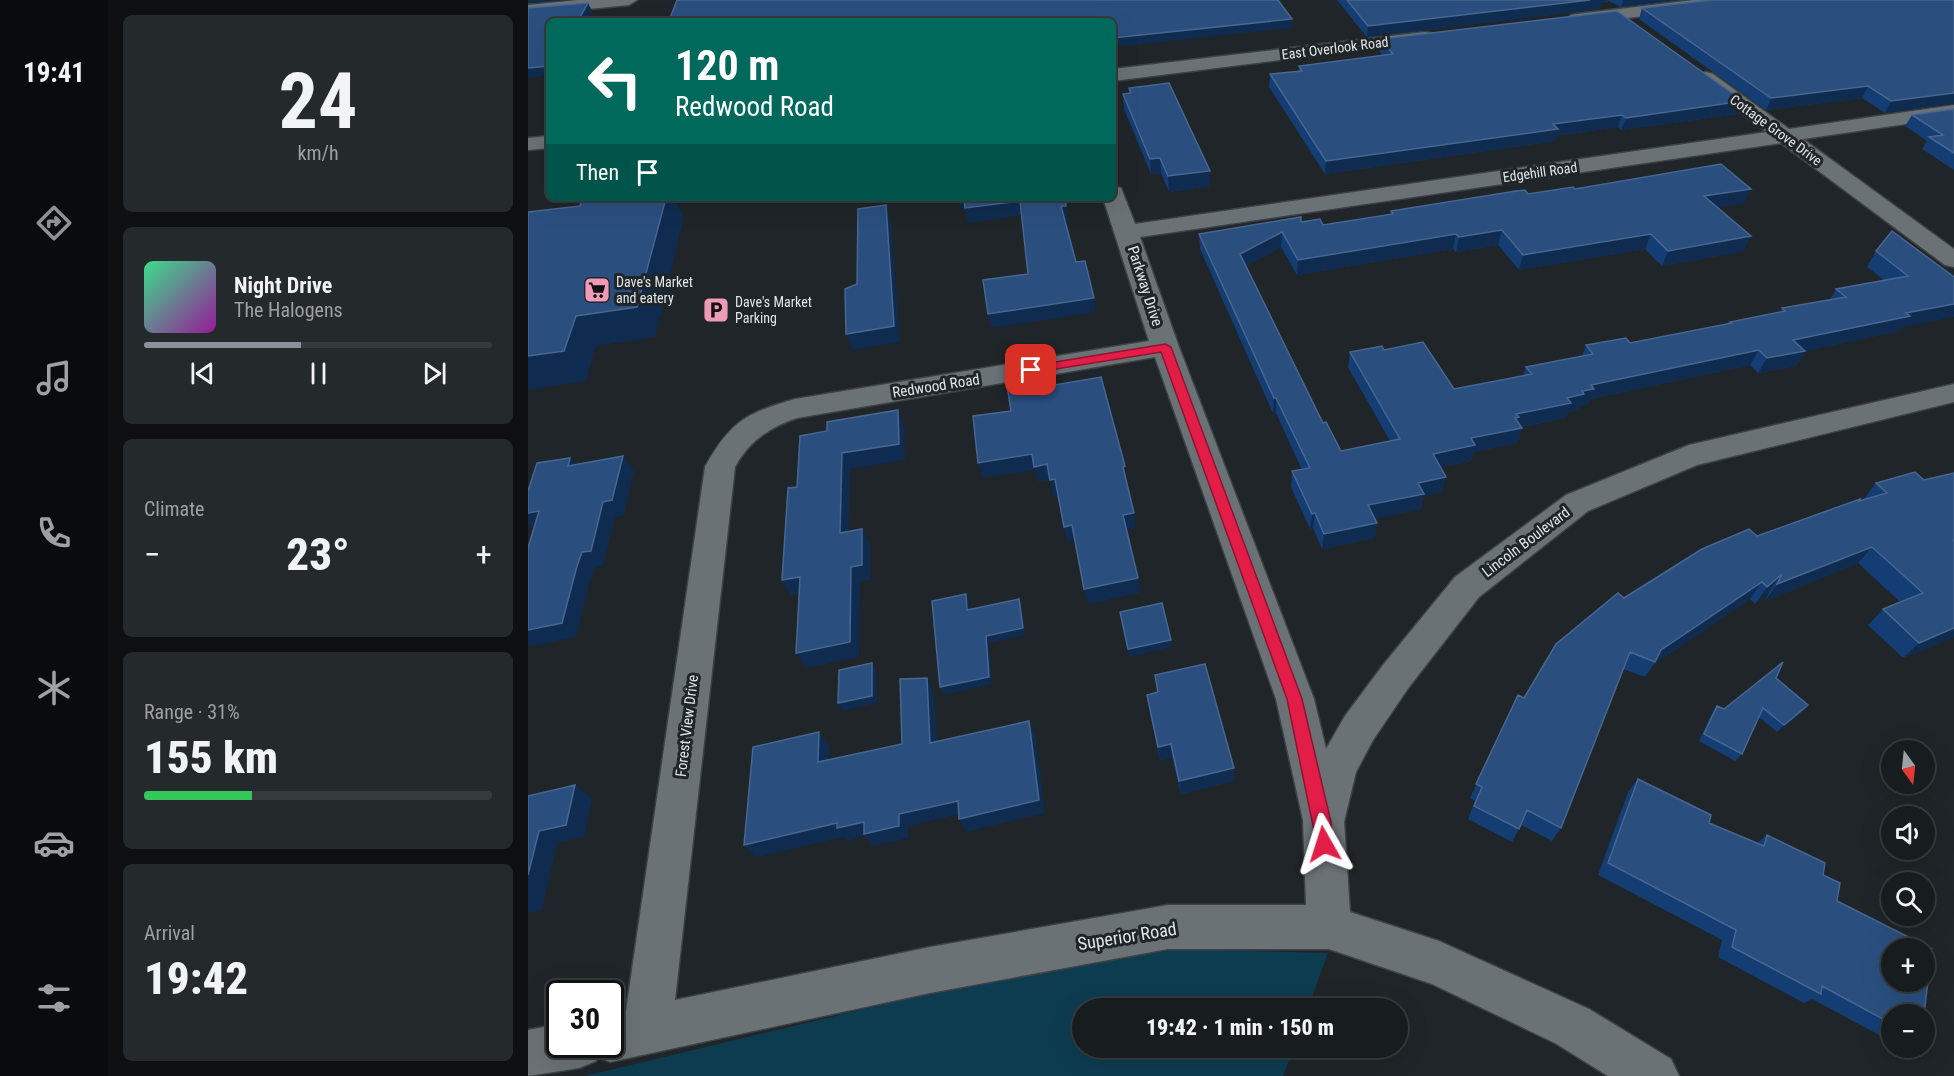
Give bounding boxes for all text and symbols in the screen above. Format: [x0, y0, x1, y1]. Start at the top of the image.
street label: East Overlook Road [1281, 34, 1389, 62]
text: 120 m [675, 41, 780, 90]
icon: left [576, 42, 654, 120]
text: 24 [279, 56, 357, 147]
text: 19:41 [23, 57, 85, 89]
text: Redwood Road [675, 91, 834, 123]
street label: Cottage Grove Drive [1727, 91, 1825, 169]
text: km/h [297, 141, 339, 165]
icon: arrive [631, 156, 664, 189]
street label: Edgehill Road [1502, 159, 1578, 185]
text: Then [576, 160, 619, 185]
icon: directions [33, 202, 75, 244]
street label: Parkway Drive [1124, 244, 1166, 328]
text: Night Drive [234, 273, 332, 298]
place label: Dave's Market and eatery [616, 274, 693, 306]
supermarket icon: Dave's Market and eatery [582, 275, 612, 305]
place label: Dave's Market Parking [735, 294, 812, 326]
parking icon: Dave's Market Parking [701, 295, 731, 325]
text: The Halogens [234, 298, 343, 322]
pin [1005, 344, 1056, 395]
icon: arrive [1014, 353, 1047, 386]
icon: music [33, 357, 75, 399]
icon: previous [186, 357, 219, 390]
icon: pause [302, 357, 335, 390]
icon: next [418, 357, 451, 390]
street label: Redwood Road [891, 370, 981, 402]
text: Climate [144, 497, 204, 521]
street label: Lincoln Boulevard [1479, 503, 1573, 581]
icon: phone [33, 512, 75, 554]
text: 23° [286, 528, 350, 581]
text: − [144, 535, 161, 574]
text: + [476, 535, 492, 574]
icon: climate [33, 667, 75, 709]
street label: Forest View Drive [672, 674, 702, 778]
text: Range · 31% [144, 700, 240, 724]
text: 155 km [144, 731, 278, 784]
north arrow [1881, 740, 1935, 794]
map controls [1881, 740, 1935, 1058]
button: sound [1881, 806, 1935, 860]
position arrow [1292, 812, 1356, 876]
icon: car [33, 822, 75, 864]
button: search [1881, 872, 1935, 926]
street label: Superior Road [1076, 918, 1178, 954]
text: Arrival [144, 921, 195, 945]
button: + [1881, 938, 1935, 992]
text: 19:42 [144, 952, 248, 1005]
icon: filters [33, 977, 75, 1019]
speed limit sign: 30 [546, 980, 624, 1058]
button: − [1881, 1004, 1935, 1058]
text: 19:42 · 1 min · 150 m [1146, 1015, 1334, 1040]

